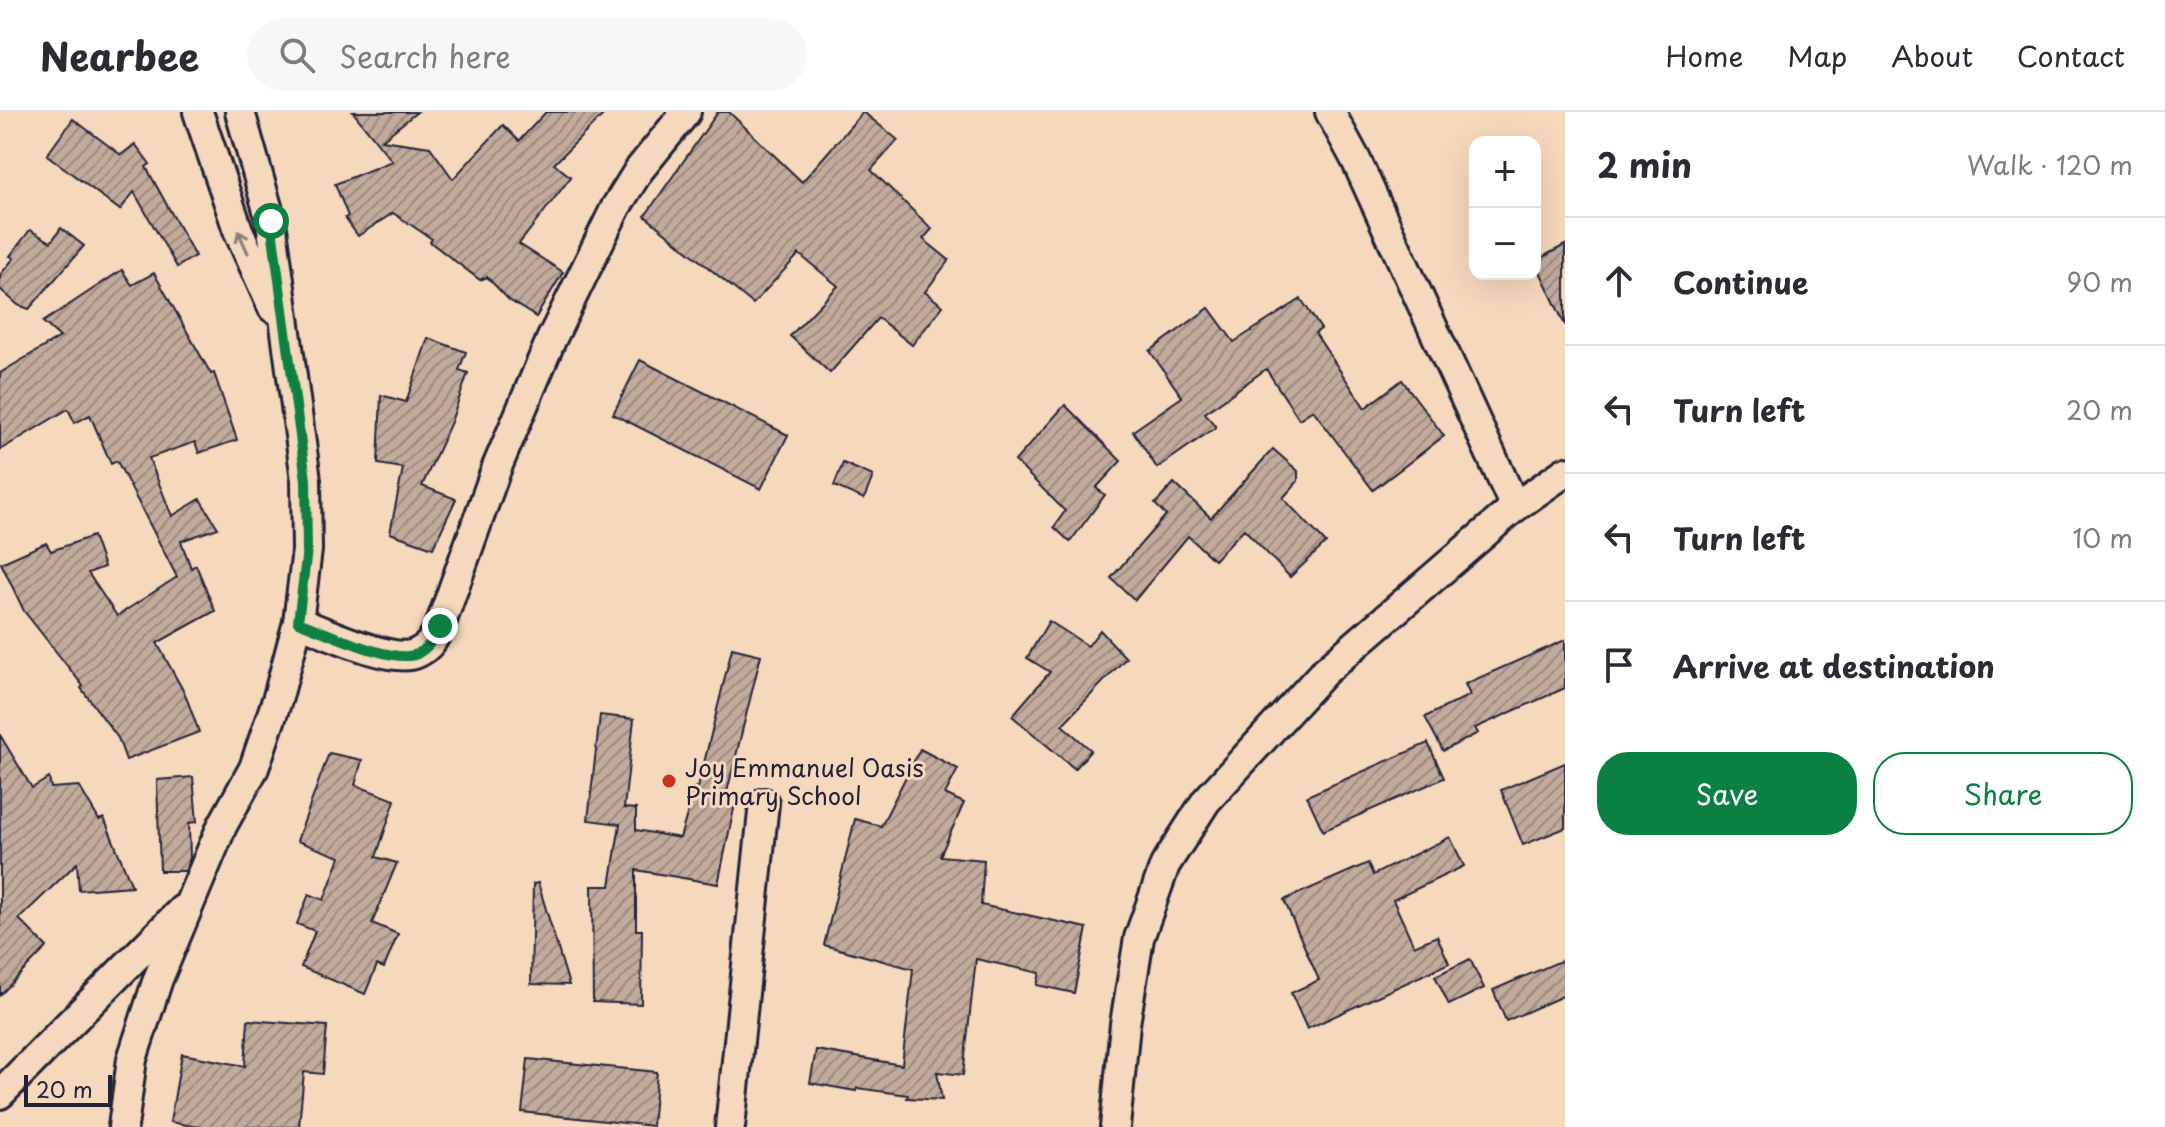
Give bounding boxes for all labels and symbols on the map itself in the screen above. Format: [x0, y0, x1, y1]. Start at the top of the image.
route start [253, 203, 289, 239]
one-way arrow [235, 230, 250, 254]
route end [422, 608, 458, 644]
place label: Joy Emmanuel Oasis Primary School [685, 749, 924, 813]
marker: Joy Emmanuel Oasis Primary School [660, 772, 678, 790]
scale bar [24, 1071, 112, 1107]

